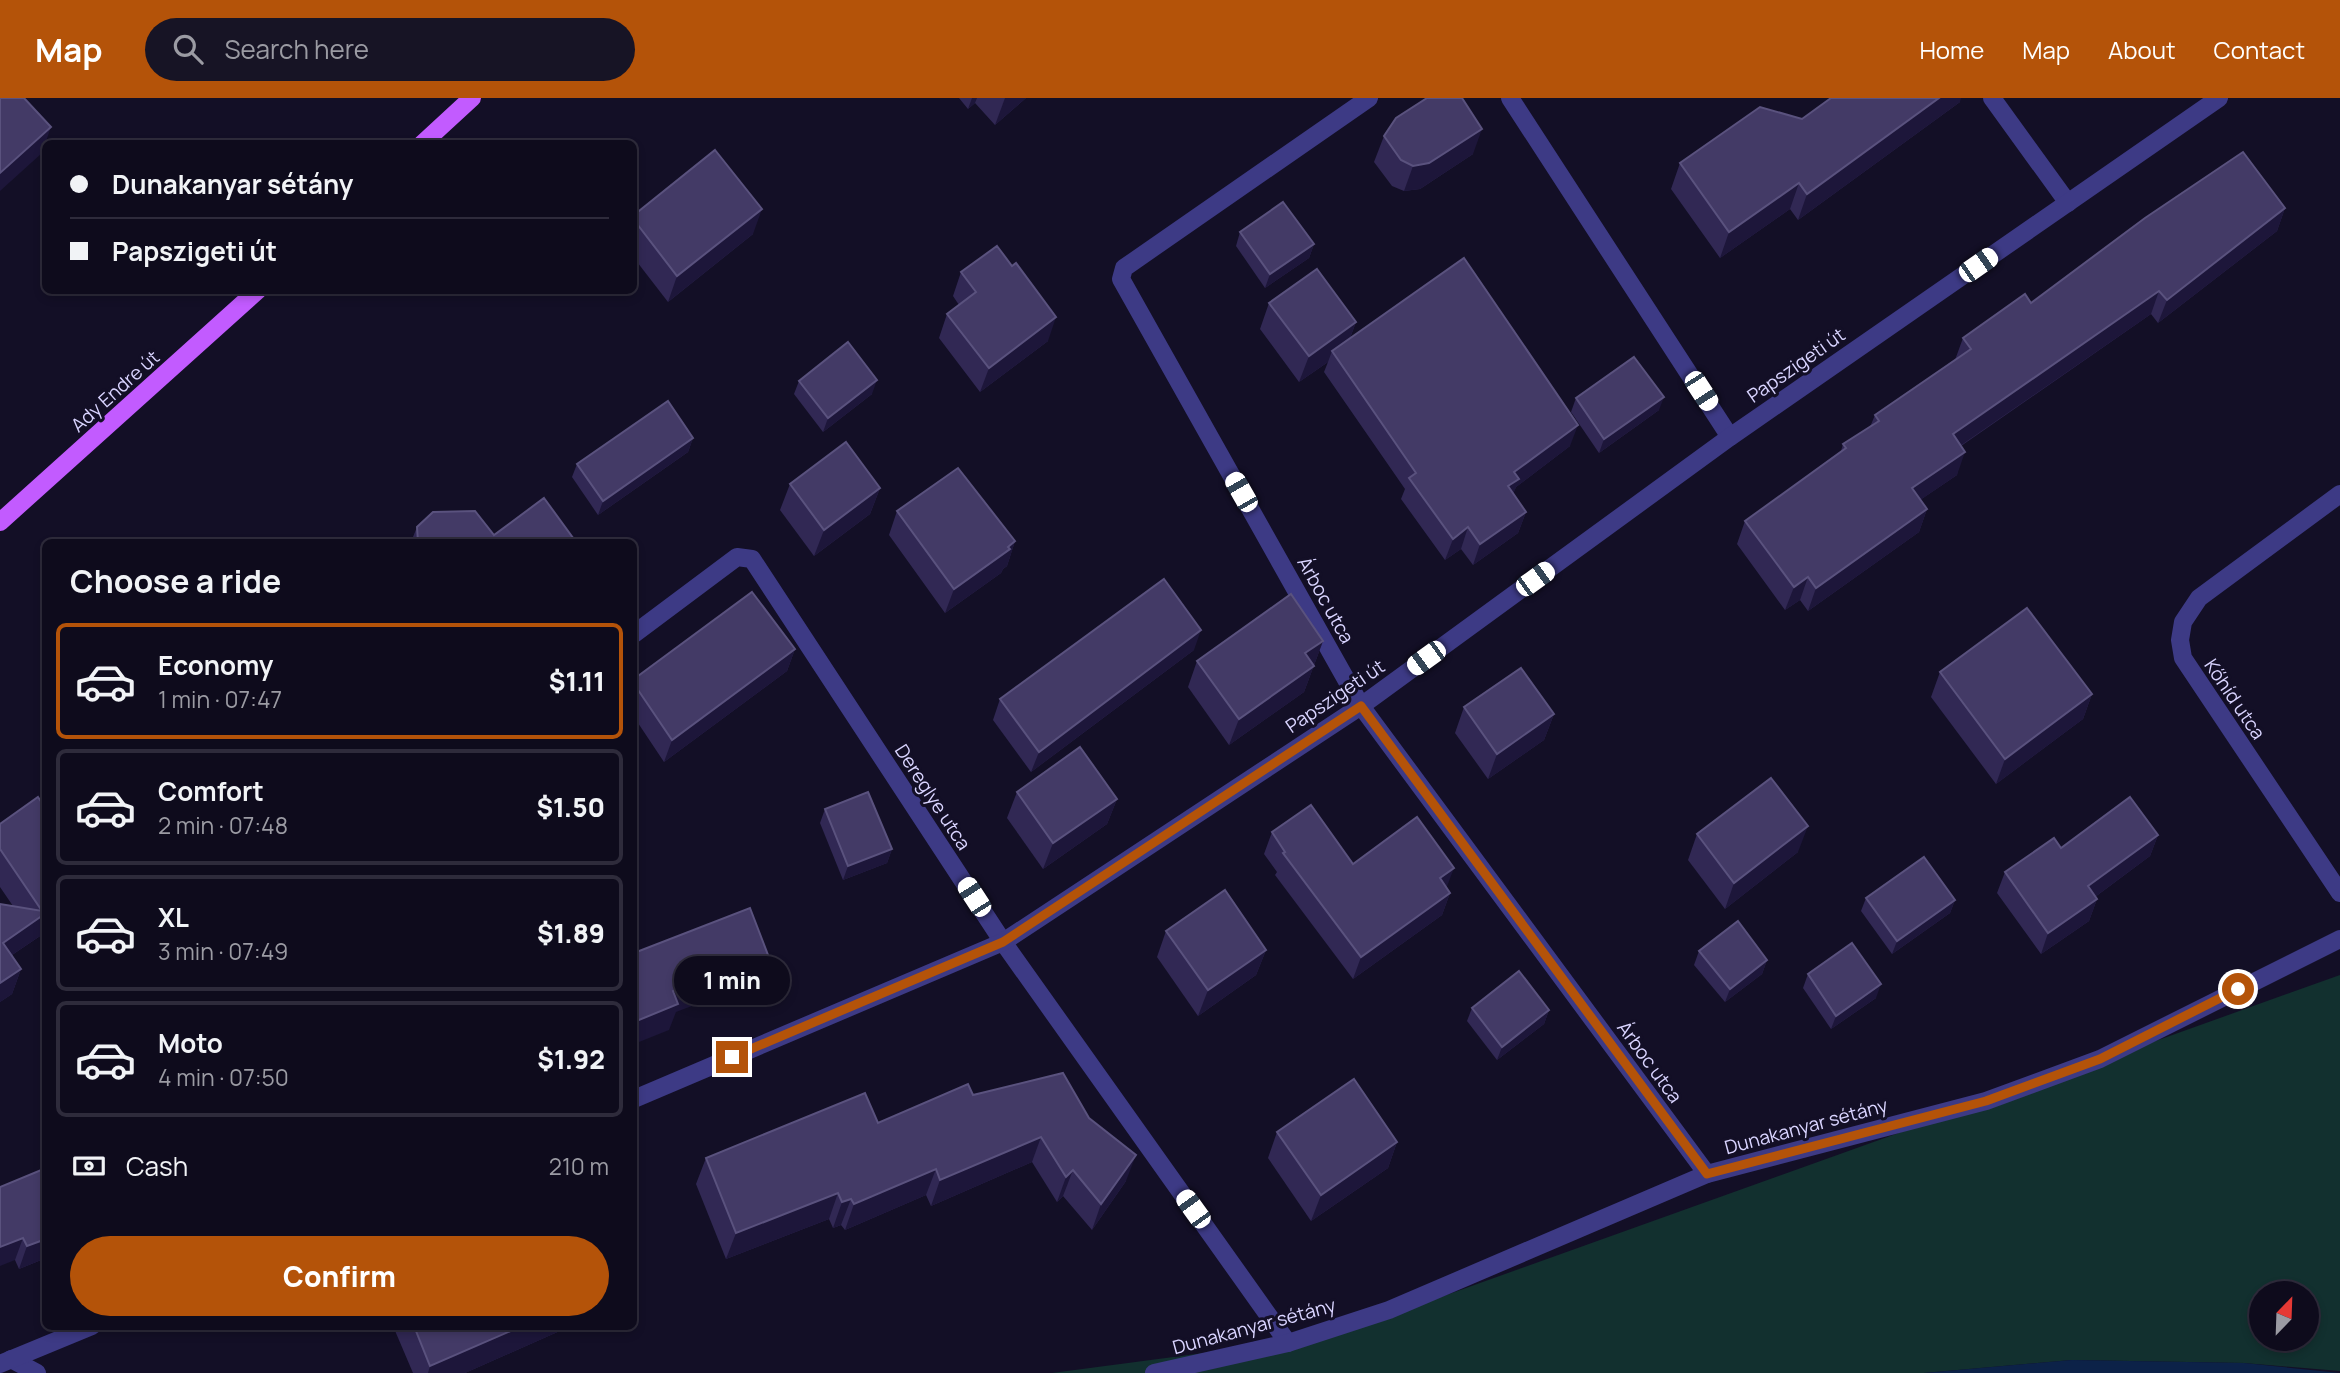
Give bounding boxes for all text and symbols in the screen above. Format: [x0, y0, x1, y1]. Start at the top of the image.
search box [145, 18, 635, 81]
text: Map [35, 27, 103, 72]
icon: search [169, 30, 207, 68]
text: Search here [225, 31, 369, 67]
text: Home [1919, 33, 1984, 66]
text: Map [2022, 33, 2070, 66]
text: About [2108, 33, 2176, 66]
text: Contact [2214, 33, 2305, 66]
text: Dunakanyar sétány [112, 166, 353, 202]
text: Papszigeti út [112, 233, 277, 269]
car [1955, 244, 2002, 286]
street label: Papszigeti út [1742, 322, 1850, 408]
street label: Ady Endre út [65, 344, 165, 438]
car [1681, 368, 1722, 414]
car [1222, 469, 1261, 515]
street label: Árboc utca [1292, 552, 1360, 648]
car [1512, 558, 1559, 600]
text: Choose a ride [70, 559, 281, 603]
car [1403, 637, 1450, 679]
text: Economy [158, 647, 273, 683]
icon: car [74, 650, 137, 713]
street label: Papszigeti út [1280, 653, 1390, 739]
street label: Kőhíd utca [2198, 654, 2272, 744]
text: $1.11 [549, 663, 605, 699]
text: 1 min · 07:47 [158, 683, 282, 715]
street label: Dereglye utca [889, 739, 977, 855]
text: Comfort [158, 773, 264, 809]
icon: car [74, 776, 137, 839]
text: $1.50 [536, 789, 605, 825]
text: 2 min · 07:48 [158, 809, 288, 841]
car [954, 874, 995, 920]
text: XL [158, 899, 189, 935]
icon: car [74, 902, 137, 965]
text: $1.89 [537, 915, 605, 951]
text: 3 min · 07:49 [158, 935, 288, 967]
callout: 1 min [674, 956, 790, 1004]
text: 1 min [703, 964, 761, 996]
route start [2222, 973, 2254, 1005]
street label: Árboc utca [1611, 1016, 1689, 1108]
text: Moto [158, 1025, 223, 1061]
icon: car [74, 1028, 137, 1091]
text: $1.92 [537, 1041, 605, 1077]
route end [716, 1041, 748, 1073]
text: 4 min · 07:50 [158, 1061, 289, 1093]
street label: Dunakanyar sétány [1722, 1092, 1890, 1160]
icon: cash [70, 1147, 108, 1185]
text: Cash [126, 1148, 188, 1184]
text: 210 m [549, 1150, 609, 1182]
car [1173, 1186, 1214, 1232]
button: Confirm [70, 1236, 609, 1316]
north arrow [2249, 1281, 2319, 1351]
map controls [2249, 1281, 2319, 1351]
street label: Dunakanyar sétány [1170, 1292, 1338, 1360]

